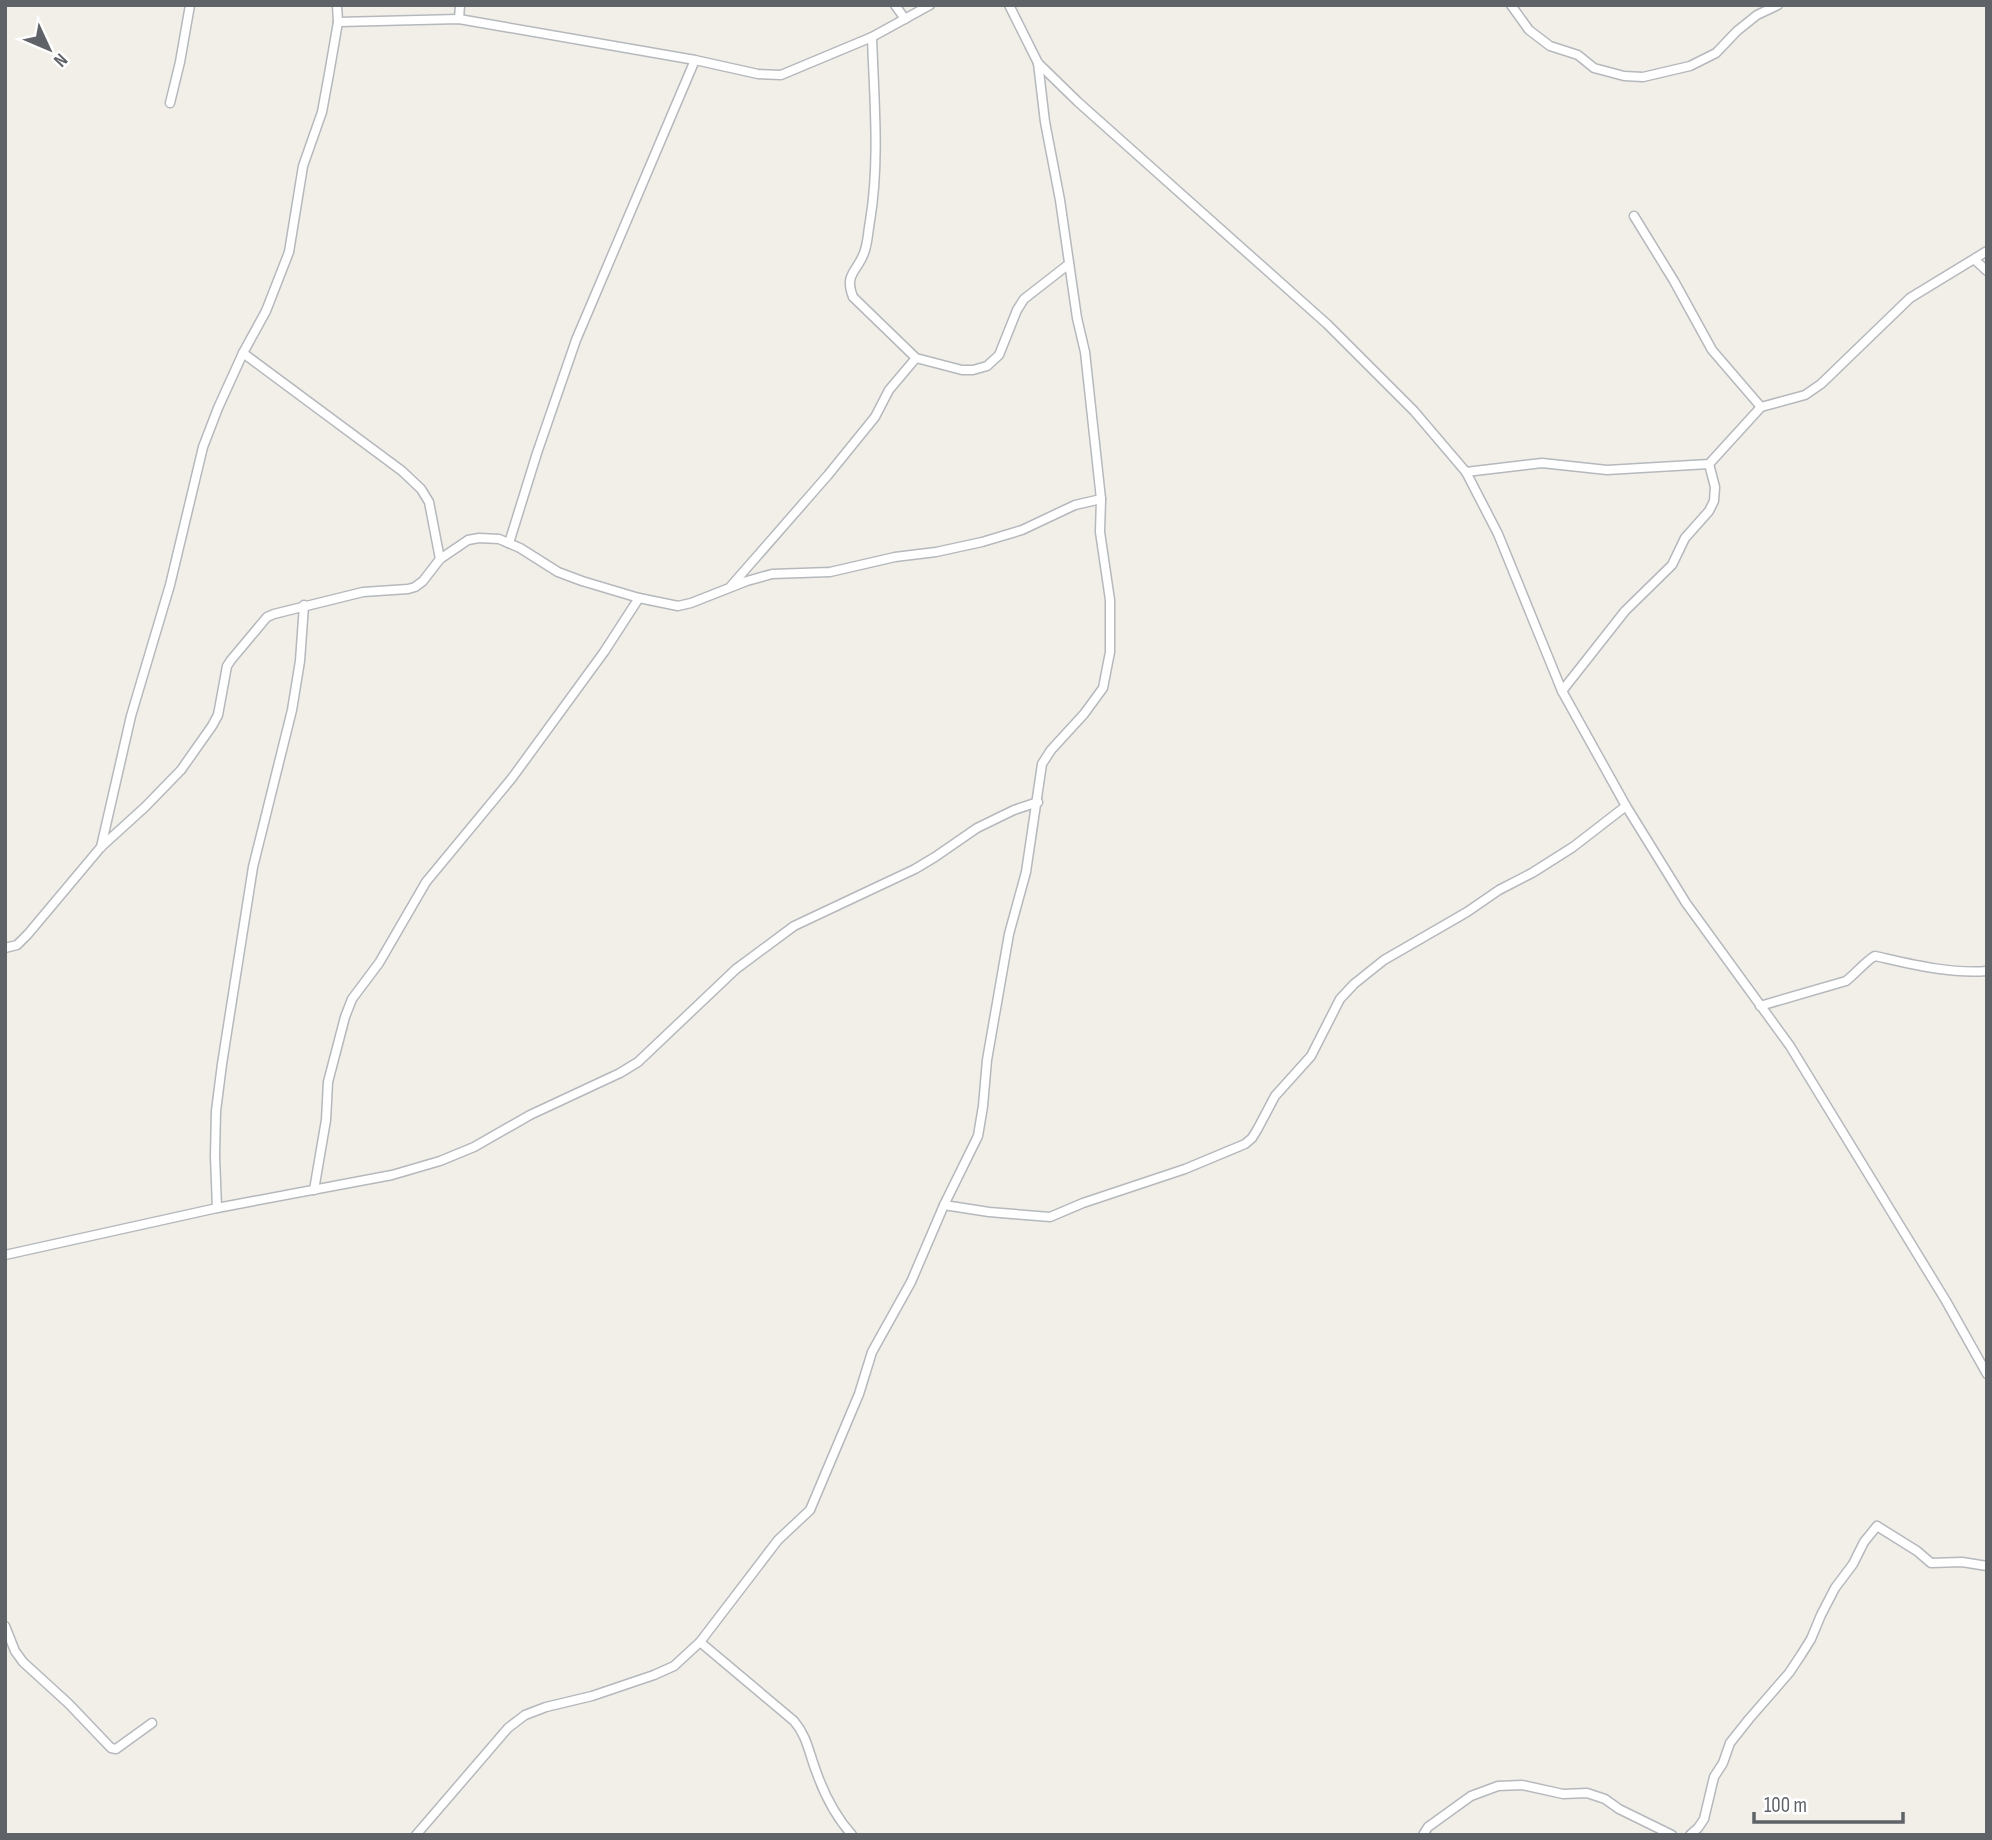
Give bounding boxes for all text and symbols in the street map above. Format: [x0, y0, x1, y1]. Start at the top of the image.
north arrow [14, 14, 84, 84]
text: N [48, 48, 72, 71]
scale bar [1754, 1780, 1903, 1824]
text: 100 m [1764, 1793, 1807, 1818]

